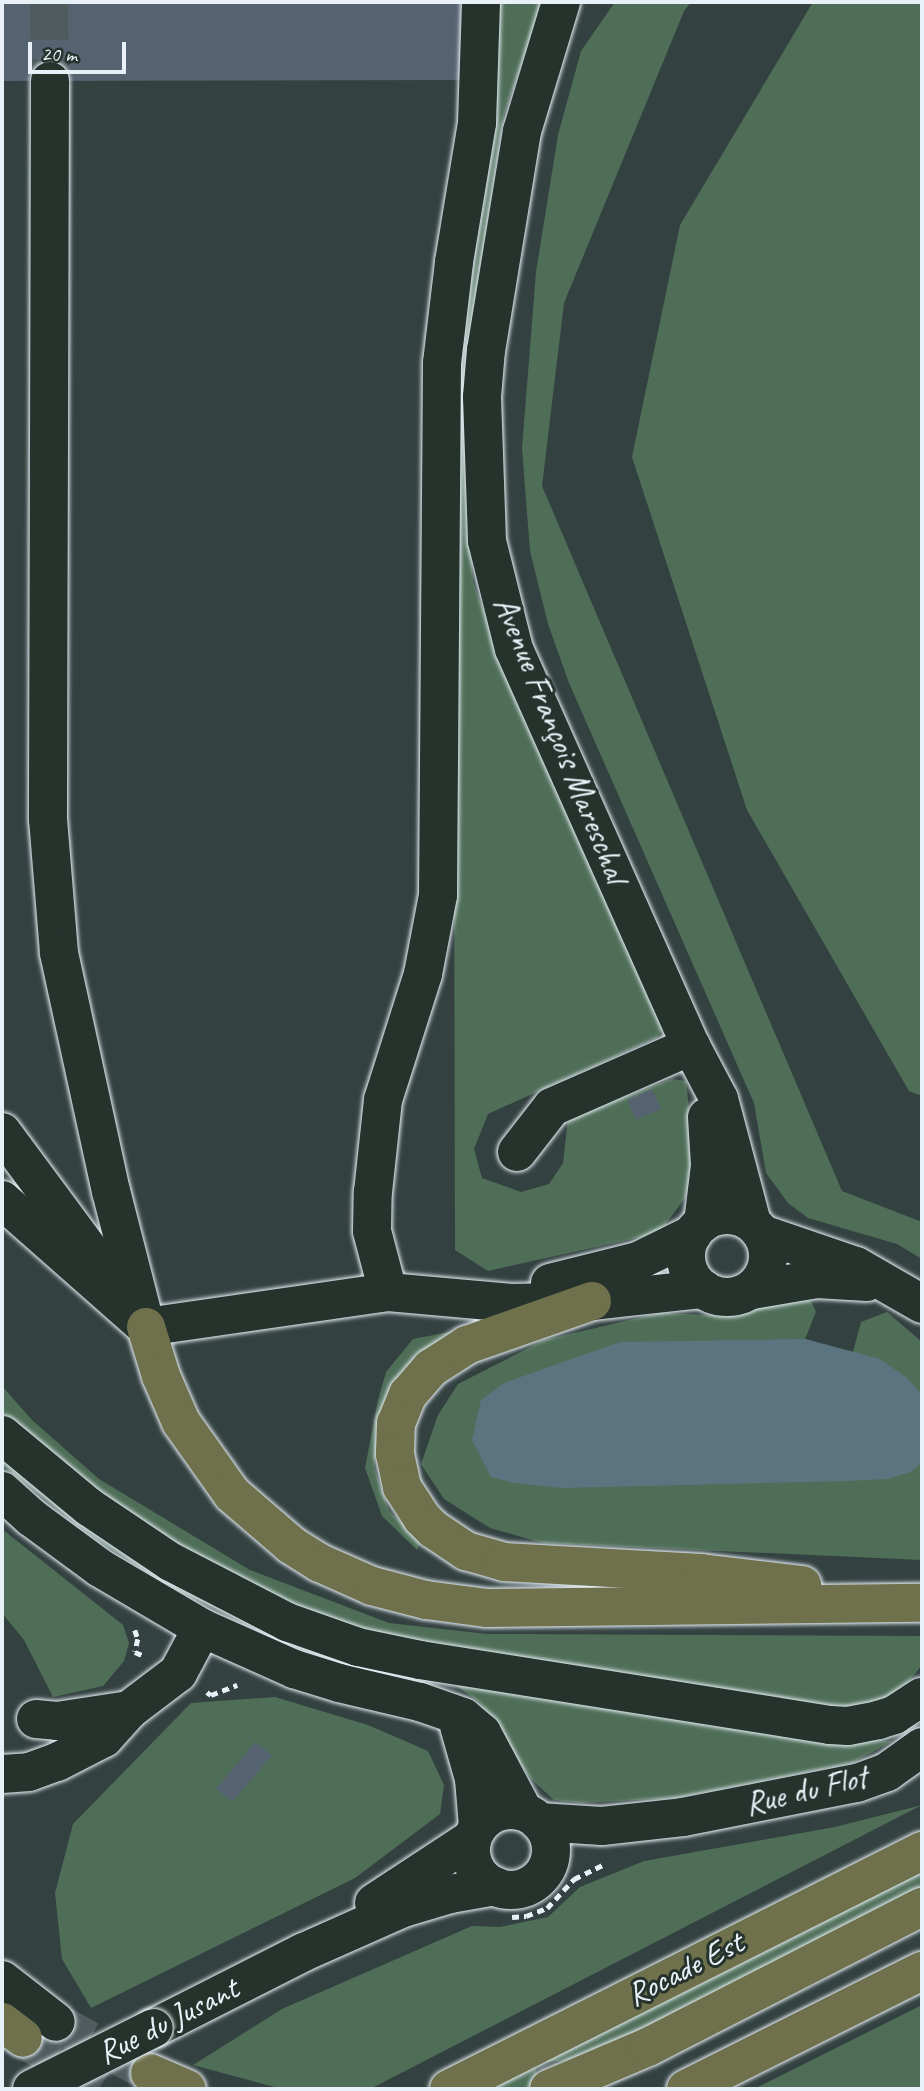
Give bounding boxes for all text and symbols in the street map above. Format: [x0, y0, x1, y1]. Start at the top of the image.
scale bar [32, 28, 130, 72]
text: 20 m [41, 41, 77, 67]
street label: Avenue François Mareschal [484, 590, 636, 890]
street label: Rue du Flot [741, 1758, 871, 1824]
street label: Rocade Est [620, 1923, 750, 2015]
street label: Rue du Jusant [91, 1969, 245, 2073]

